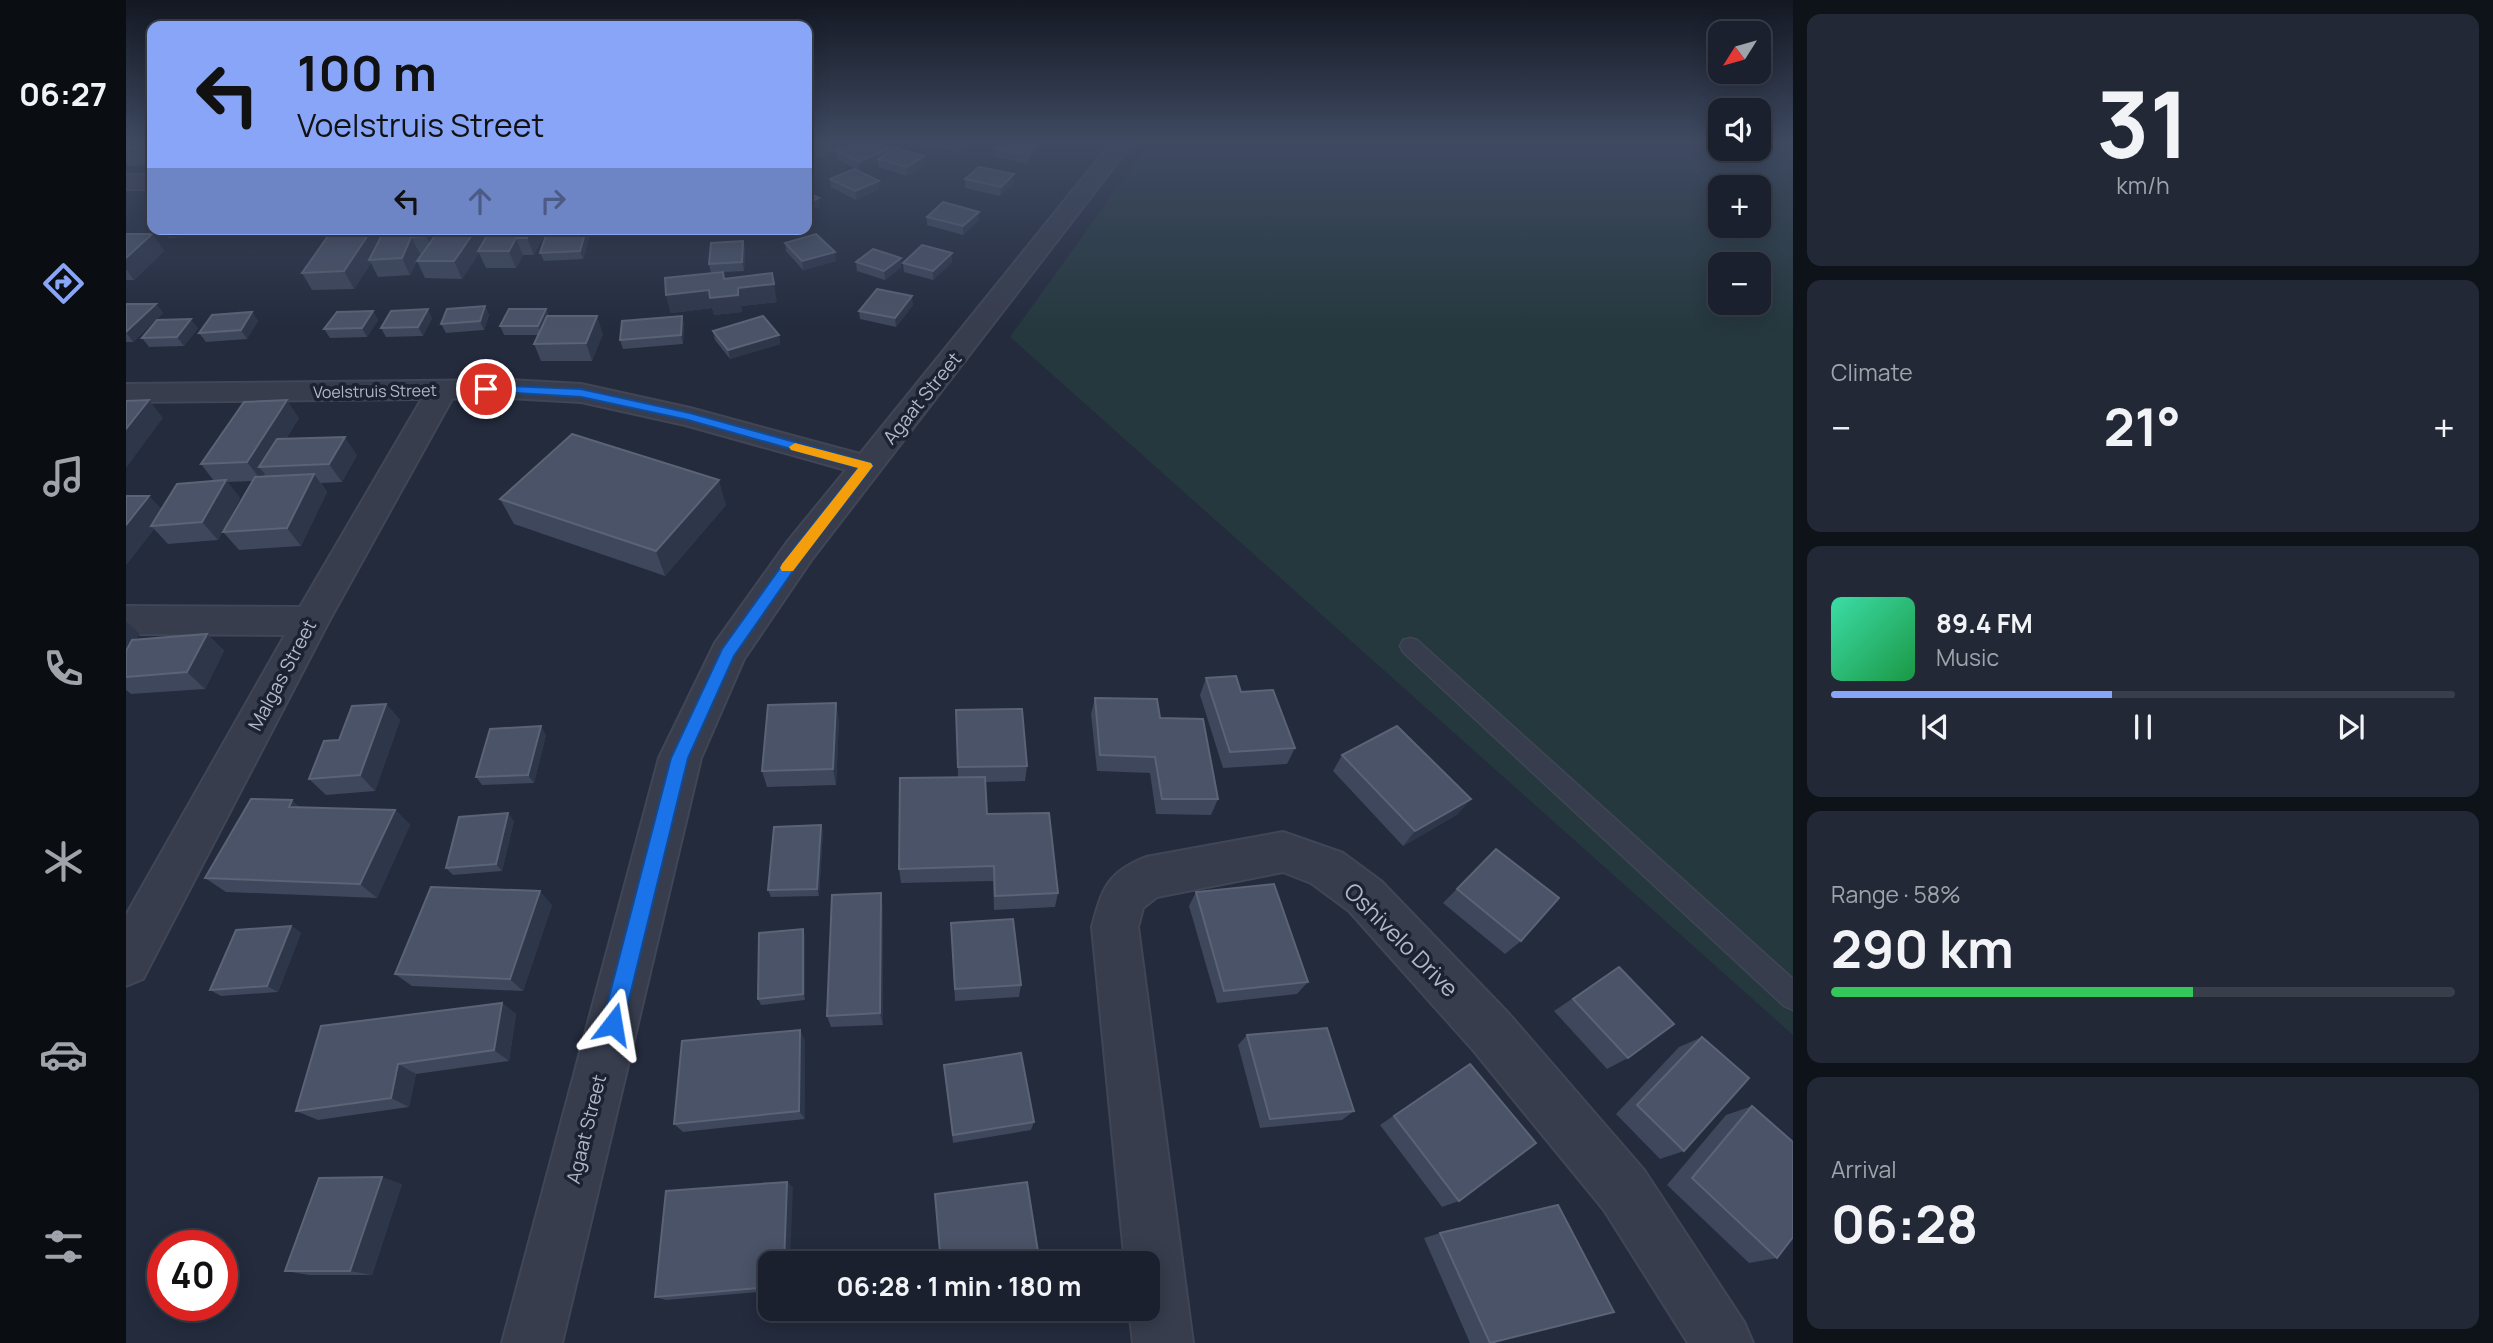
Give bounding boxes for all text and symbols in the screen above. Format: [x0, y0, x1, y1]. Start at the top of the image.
north arrow [1708, 21, 1771, 84]
map controls [1708, 21, 1771, 315]
text: 100 m [297, 39, 437, 106]
icon: left [182, 49, 273, 140]
text: 31 [2097, 61, 2189, 185]
text: 06:27 [19, 72, 107, 116]
button: sound [1708, 98, 1771, 161]
text: Voelstruis Street [297, 103, 544, 147]
text: km/h [2116, 169, 2170, 201]
button: + [1708, 175, 1771, 238]
icon: left [388, 182, 426, 220]
icon: ahead [461, 182, 499, 220]
icon: right [534, 182, 572, 220]
button: − [1708, 252, 1771, 315]
icon: directions [39, 259, 88, 308]
street label: Agaat Street [877, 346, 967, 450]
text: Climate [1831, 356, 1913, 388]
pin [456, 359, 516, 419]
icon: arrive [467, 370, 505, 408]
street label: Voelstruis Street [313, 379, 437, 403]
text: 21° [2104, 391, 2181, 462]
text: − [1831, 401, 1852, 453]
text: + [2433, 401, 2455, 453]
icon: music [39, 452, 88, 501]
text: 89.4 FM [1936, 605, 2033, 641]
street label: Malgas Street [242, 615, 322, 735]
text: Music [1936, 641, 1999, 673]
icon: phone [39, 644, 88, 693]
icon: previous [1916, 708, 1954, 746]
icon: pause [2124, 708, 2162, 746]
icon: next [2332, 708, 2370, 746]
icon: climate [39, 837, 88, 886]
street label: Oshivelo Drive [1337, 875, 1466, 1004]
text: Range · 58% [1831, 878, 1961, 910]
text: 290 km [1831, 913, 2014, 984]
position arrow [576, 987, 650, 1061]
icon: car [39, 1030, 88, 1079]
street label: Agaat Street [560, 1072, 612, 1186]
text: Arrival [1831, 1153, 1897, 1185]
text: 06:28 [1831, 1188, 1978, 1259]
icon: filters [39, 1222, 88, 1271]
speed limit sign: 40 [147, 1230, 238, 1321]
text: 06:28 · 1 min · 180 m [837, 1268, 1081, 1304]

